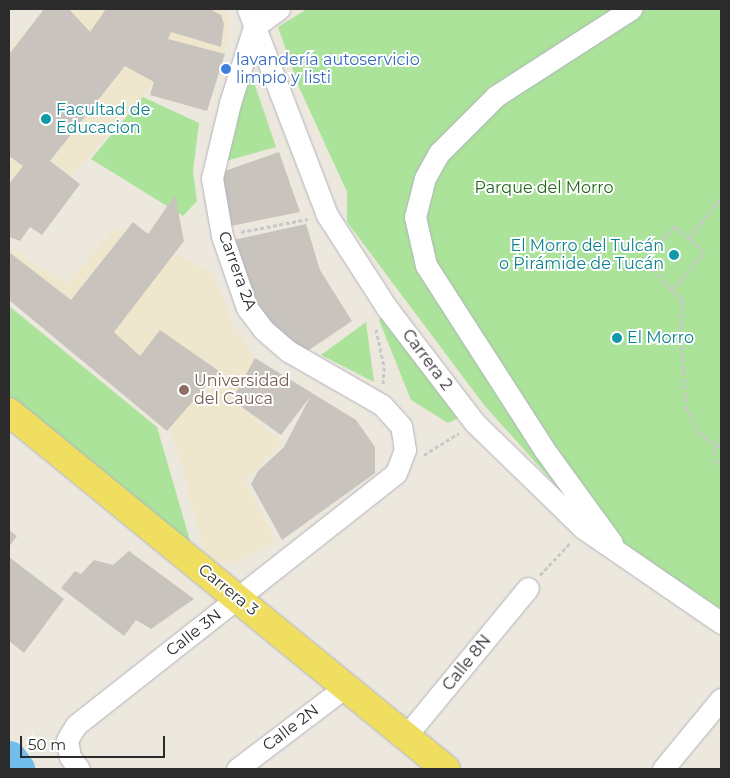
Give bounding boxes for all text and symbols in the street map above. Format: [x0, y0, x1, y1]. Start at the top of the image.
place label: lavandería autoservicio limpio y listi [236, 50, 420, 88]
marker: lavandería autoservicio limpio y listi [220, 63, 232, 75]
place label: Facultad de Educacion [56, 100, 150, 138]
marker: Facultad de Educacion [40, 113, 52, 125]
park label: Parque del Morro [474, 178, 614, 198]
street label: Carrera 2A [214, 229, 260, 313]
place label: El Morro del Tulcán o Pirámide de Tucán [499, 236, 664, 274]
marker: El Morro del Tulcán o Pirámide de Tucán [668, 249, 680, 261]
street label: Carrera 2 [398, 326, 456, 394]
place label: El Morro [627, 328, 694, 348]
marker: El Morro [611, 332, 623, 344]
place label: Universidad del Cauca [194, 371, 290, 409]
marker: Universidad del Cauca [178, 384, 190, 396]
street label: Carrera 3 [194, 560, 262, 620]
street label: Calle 3N [162, 605, 226, 661]
street label: Calle 8N [439, 631, 495, 695]
street label: Calle 2N [259, 701, 323, 755]
scale bar [22, 726, 168, 758]
text: 50 m [28, 735, 66, 754]

